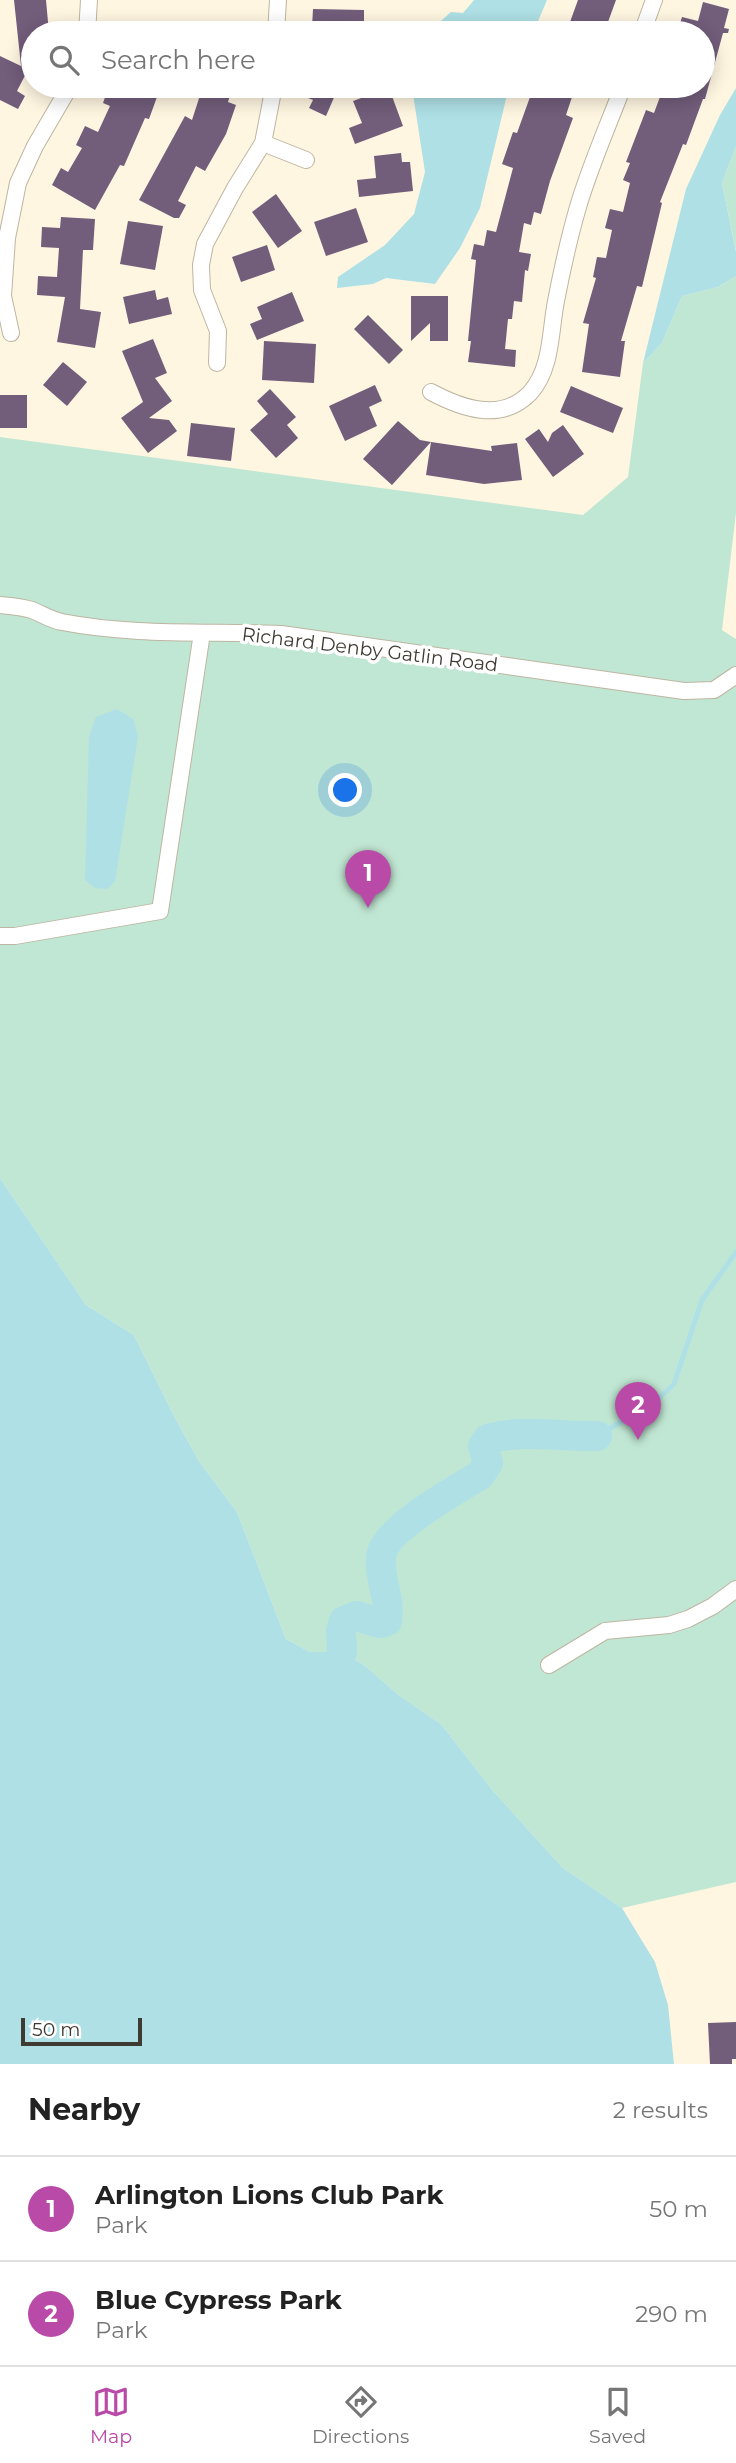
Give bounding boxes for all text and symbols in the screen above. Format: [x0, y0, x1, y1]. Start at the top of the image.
search box [21, 21, 715, 98]
icon: search [45, 41, 83, 79]
text: Search here [101, 44, 256, 76]
street label: Richard Denby Gatlin Road [241, 622, 499, 677]
your location [328, 773, 362, 807]
pin: 1 [345, 850, 391, 908]
pin: 2 [615, 1382, 661, 1440]
scale bar [21, 2015, 142, 2047]
text: 50 m [32, 2018, 80, 2041]
text: Nearby [28, 2091, 140, 2128]
text: 2 results [613, 2096, 708, 2124]
text: Arlington Lions Club Park [95, 2179, 444, 2211]
text: 1 [46, 2195, 56, 2223]
text: 50 m [649, 2195, 708, 2223]
text: Park [95, 2211, 148, 2239]
text: Blue Cypress Park [95, 2284, 342, 2316]
text: 2 [44, 2300, 58, 2328]
text: 290 m [635, 2300, 708, 2328]
text: Park [95, 2316, 148, 2344]
tab: Map [90, 2383, 132, 2448]
tab: Directions [312, 2383, 409, 2448]
tab: Saved [589, 2383, 646, 2448]

